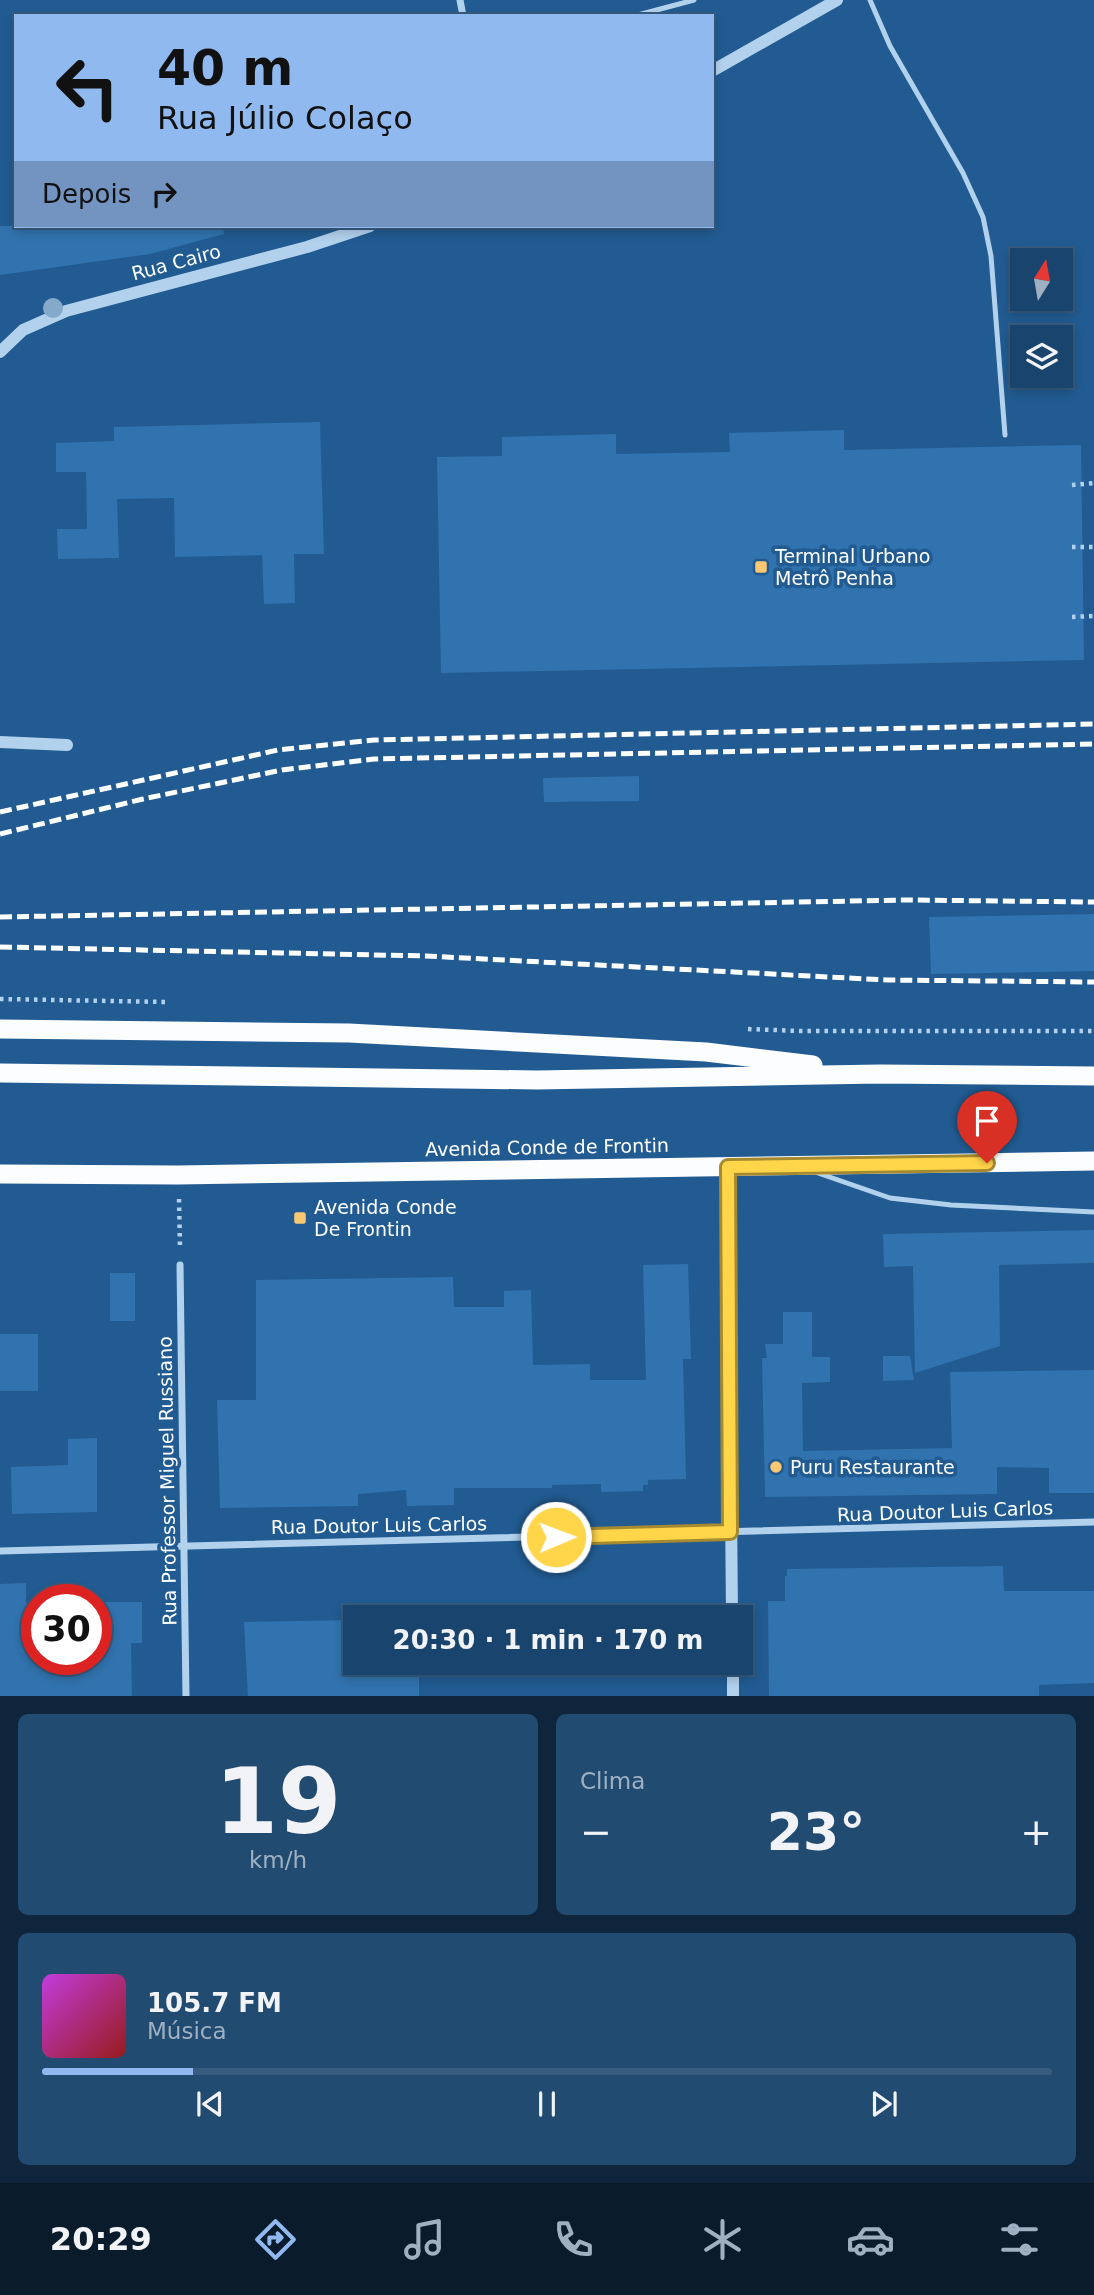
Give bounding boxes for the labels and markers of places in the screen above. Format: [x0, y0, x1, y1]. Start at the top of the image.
place label: Terminal Urbano Metrô Penha [774, 545, 930, 589]
marker: Terminal Urbano Metrô Penha [753, 559, 769, 575]
pin [957, 1091, 1017, 1163]
place label: Avenida Conde De Frontin [314, 1196, 457, 1240]
marker: Avenida Conde De Frontin [292, 1210, 308, 1226]
place label: Puru Restaurante [790, 1456, 955, 1478]
marker: Puru Restaurante [768, 1459, 784, 1475]

